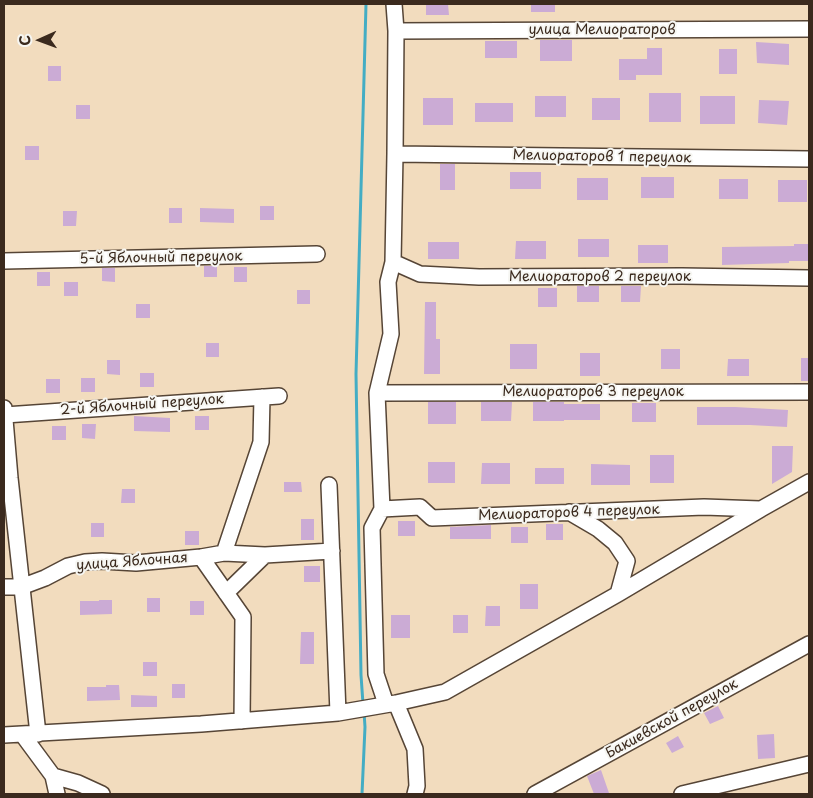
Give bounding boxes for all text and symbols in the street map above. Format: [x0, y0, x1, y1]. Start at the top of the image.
north arrow [15, 15, 65, 65]
street label: улица Мелиораторов [528, 22, 676, 38]
text: С [14, 35, 35, 46]
street label: Мелиораторов 1 переулок [513, 147, 691, 167]
street label: 5-й Яблочный переулок [79, 248, 243, 268]
street label: Мелиораторов 2 переулок [509, 269, 691, 285]
street label: Мелиораторов 3 переулок [502, 384, 684, 400]
street label: 2-й Яблочный переулок [60, 391, 224, 419]
street label: Мелиораторов 4 переулок [478, 501, 660, 525]
street label: улица Яблочная [76, 550, 188, 574]
street label: Бакиевской переулок [603, 676, 741, 762]

